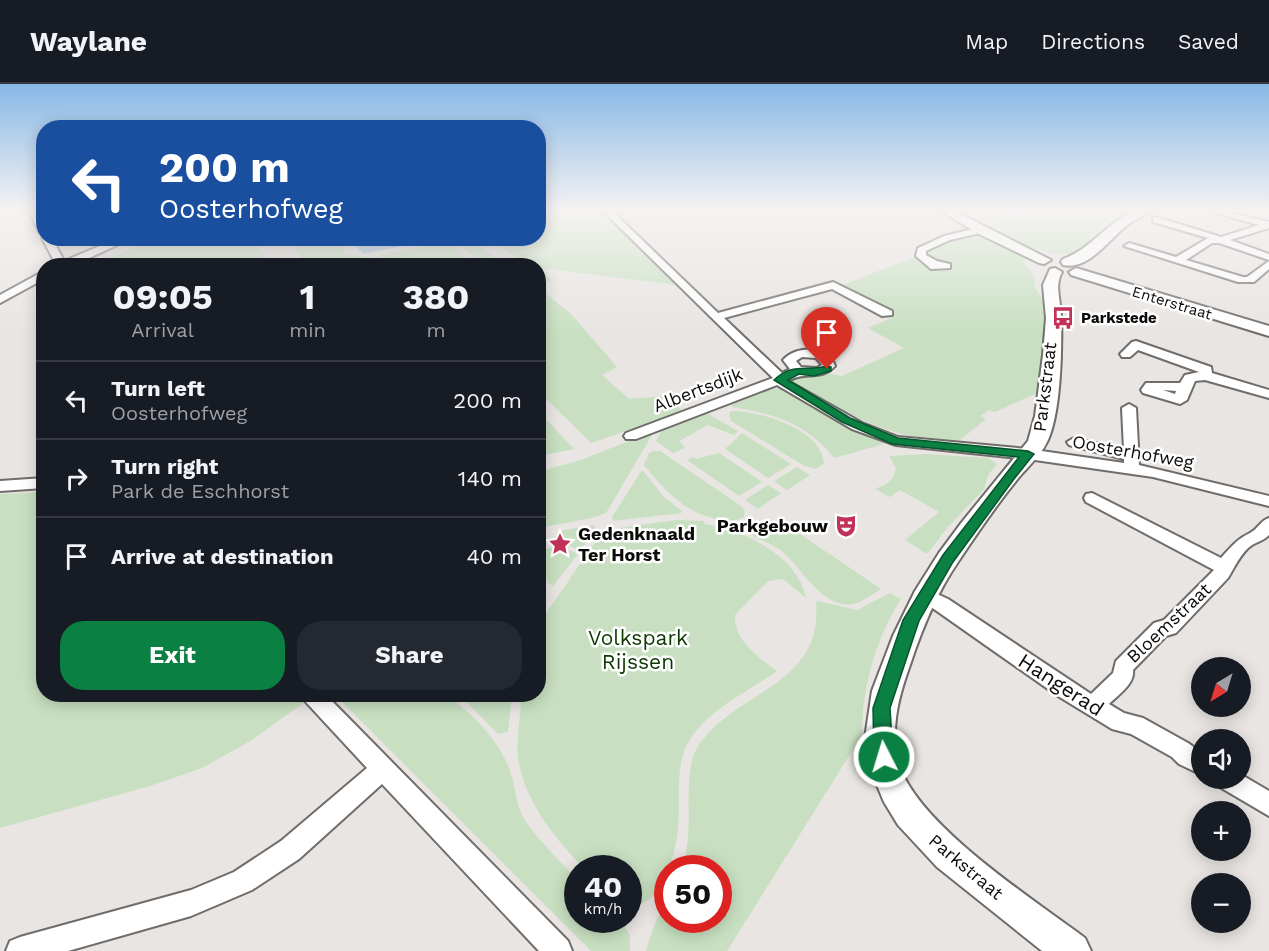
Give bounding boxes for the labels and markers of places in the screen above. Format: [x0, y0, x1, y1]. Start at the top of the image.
bus stop icon: Parkstede [1050, 305, 1076, 331]
pin [801, 307, 852, 369]
place label: Parkstede [1081, 309, 1157, 327]
theatre icon: Parkgebouw [833, 513, 859, 539]
place label: Parkgebouw [717, 515, 829, 536]
place label: Gedenknaald Ter Horst [578, 523, 695, 565]
place icon: Gedenknaald Ter Horst [547, 531, 573, 557]

